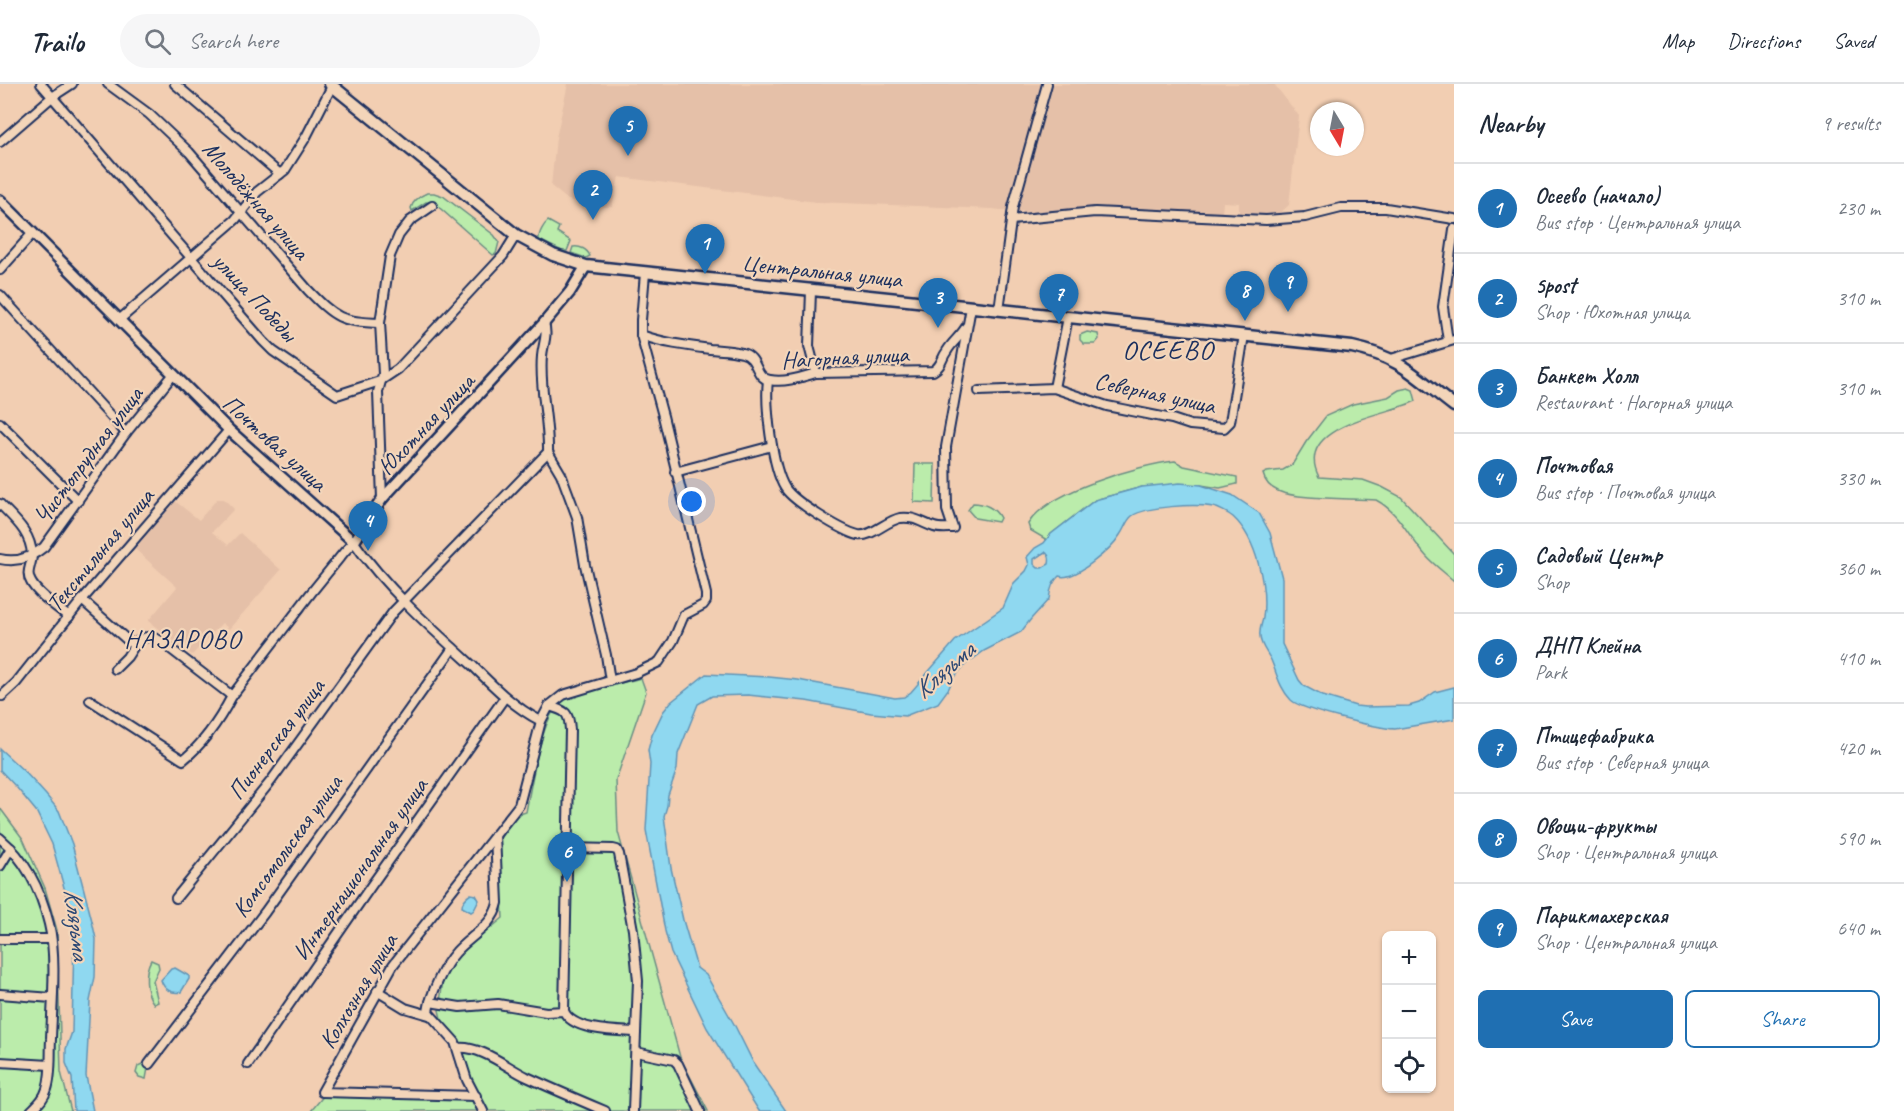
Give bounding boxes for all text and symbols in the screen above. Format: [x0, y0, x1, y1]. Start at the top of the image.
search box [120, 14, 540, 68]
text: Trailo [30, 24, 84, 59]
icon: search [141, 25, 174, 58]
text: Search here [189, 27, 278, 55]
text: Map [1662, 28, 1694, 54]
text: Directions [1727, 28, 1800, 54]
text: Saved [1833, 28, 1874, 54]
north arrow [1310, 102, 1364, 156]
pin: 5 [608, 106, 648, 156]
text: Nearby [1478, 107, 1543, 140]
text: 9 results [1821, 111, 1880, 136]
street label: Молодёжная улица [196, 134, 317, 267]
pin: 2 [574, 170, 612, 220]
text: Осеево (начало) [1535, 182, 1660, 210]
text: 1 [1493, 196, 1502, 221]
text: 230 m [1837, 196, 1880, 221]
text: Bus stop · Центральная улица [1535, 210, 1740, 235]
pin: 1 [686, 224, 724, 274]
street label: улица Победы [205, 245, 305, 349]
street label: Центральная улица [740, 248, 905, 294]
pin: 9 [1268, 262, 1308, 312]
pin: 8 [1226, 272, 1264, 321]
text: 5post [1535, 272, 1576, 300]
pin: 7 [1040, 274, 1078, 324]
pin: 3 [918, 278, 958, 328]
text: 2 [1493, 286, 1502, 311]
text: 310 m [1837, 286, 1880, 311]
text: Shop · Юхотная улица [1535, 300, 1689, 325]
district label: ОСЕЕВО [1122, 333, 1215, 367]
street label: Нагорная улица [781, 339, 911, 375]
text: Банкет Холл [1535, 362, 1638, 390]
street label: Юхотная улица [371, 365, 482, 481]
street label: Северная улица [1092, 366, 1220, 421]
text: 3 [1493, 376, 1502, 401]
text: 310 m [1837, 376, 1880, 401]
street label: Чистопрудная улица [27, 379, 150, 530]
street label: Почтовая улица [216, 388, 335, 499]
text: Restaurant · Нагорная улица [1535, 390, 1732, 415]
text: Почтовая [1535, 452, 1612, 480]
text: 4 [1493, 466, 1502, 491]
text: 330 m [1837, 466, 1880, 491]
text: Bus stop · Почтовая улица [1535, 480, 1715, 505]
street label: Текстильная улица [40, 481, 161, 618]
your location [677, 487, 706, 516]
pin: 4 [348, 502, 388, 551]
text: Садовый Центр [1535, 542, 1662, 570]
text: 5 [1493, 556, 1502, 581]
text: 360 m [1837, 556, 1880, 581]
text: Shop [1535, 570, 1569, 595]
district label: НАЗАРОВО [124, 623, 243, 656]
text: ДНП Клейна [1535, 632, 1640, 660]
water label: Клязьма [906, 633, 984, 706]
text: 6 [1493, 646, 1502, 671]
text: 410 m [1837, 646, 1880, 671]
text: Park [1535, 660, 1567, 685]
street label: Пионерская улица [221, 672, 332, 805]
text: Птицефабрика [1535, 722, 1653, 750]
text: 7 [1493, 736, 1502, 761]
text: 420 m [1837, 736, 1880, 761]
text: Bus stop · Северная улица [1535, 750, 1708, 775]
street label: Комсомольская улица [225, 768, 350, 923]
street label: Интернациональная улица [286, 771, 435, 966]
text: Овощи-фрукты [1535, 812, 1656, 840]
text: 8 [1493, 826, 1502, 851]
text: 590 m [1837, 826, 1880, 851]
pin: 6 [548, 832, 586, 882]
text: Shop · Центральная улица [1535, 840, 1716, 865]
water label: Клязьма [56, 887, 98, 964]
text: Парикмахерская [1535, 902, 1668, 930]
text: 9 [1493, 916, 1502, 941]
text: 640 m [1837, 916, 1880, 941]
street label: Колхозная улица [312, 927, 405, 1054]
text: Shop · Центральная улица [1535, 930, 1716, 955]
map controls [1382, 931, 1436, 1093]
button: + [1382, 931, 1436, 985]
button: − [1382, 985, 1436, 1039]
button: Save [1478, 990, 1673, 1048]
button: Share [1685, 990, 1880, 1048]
button: locate [1382, 1039, 1436, 1093]

